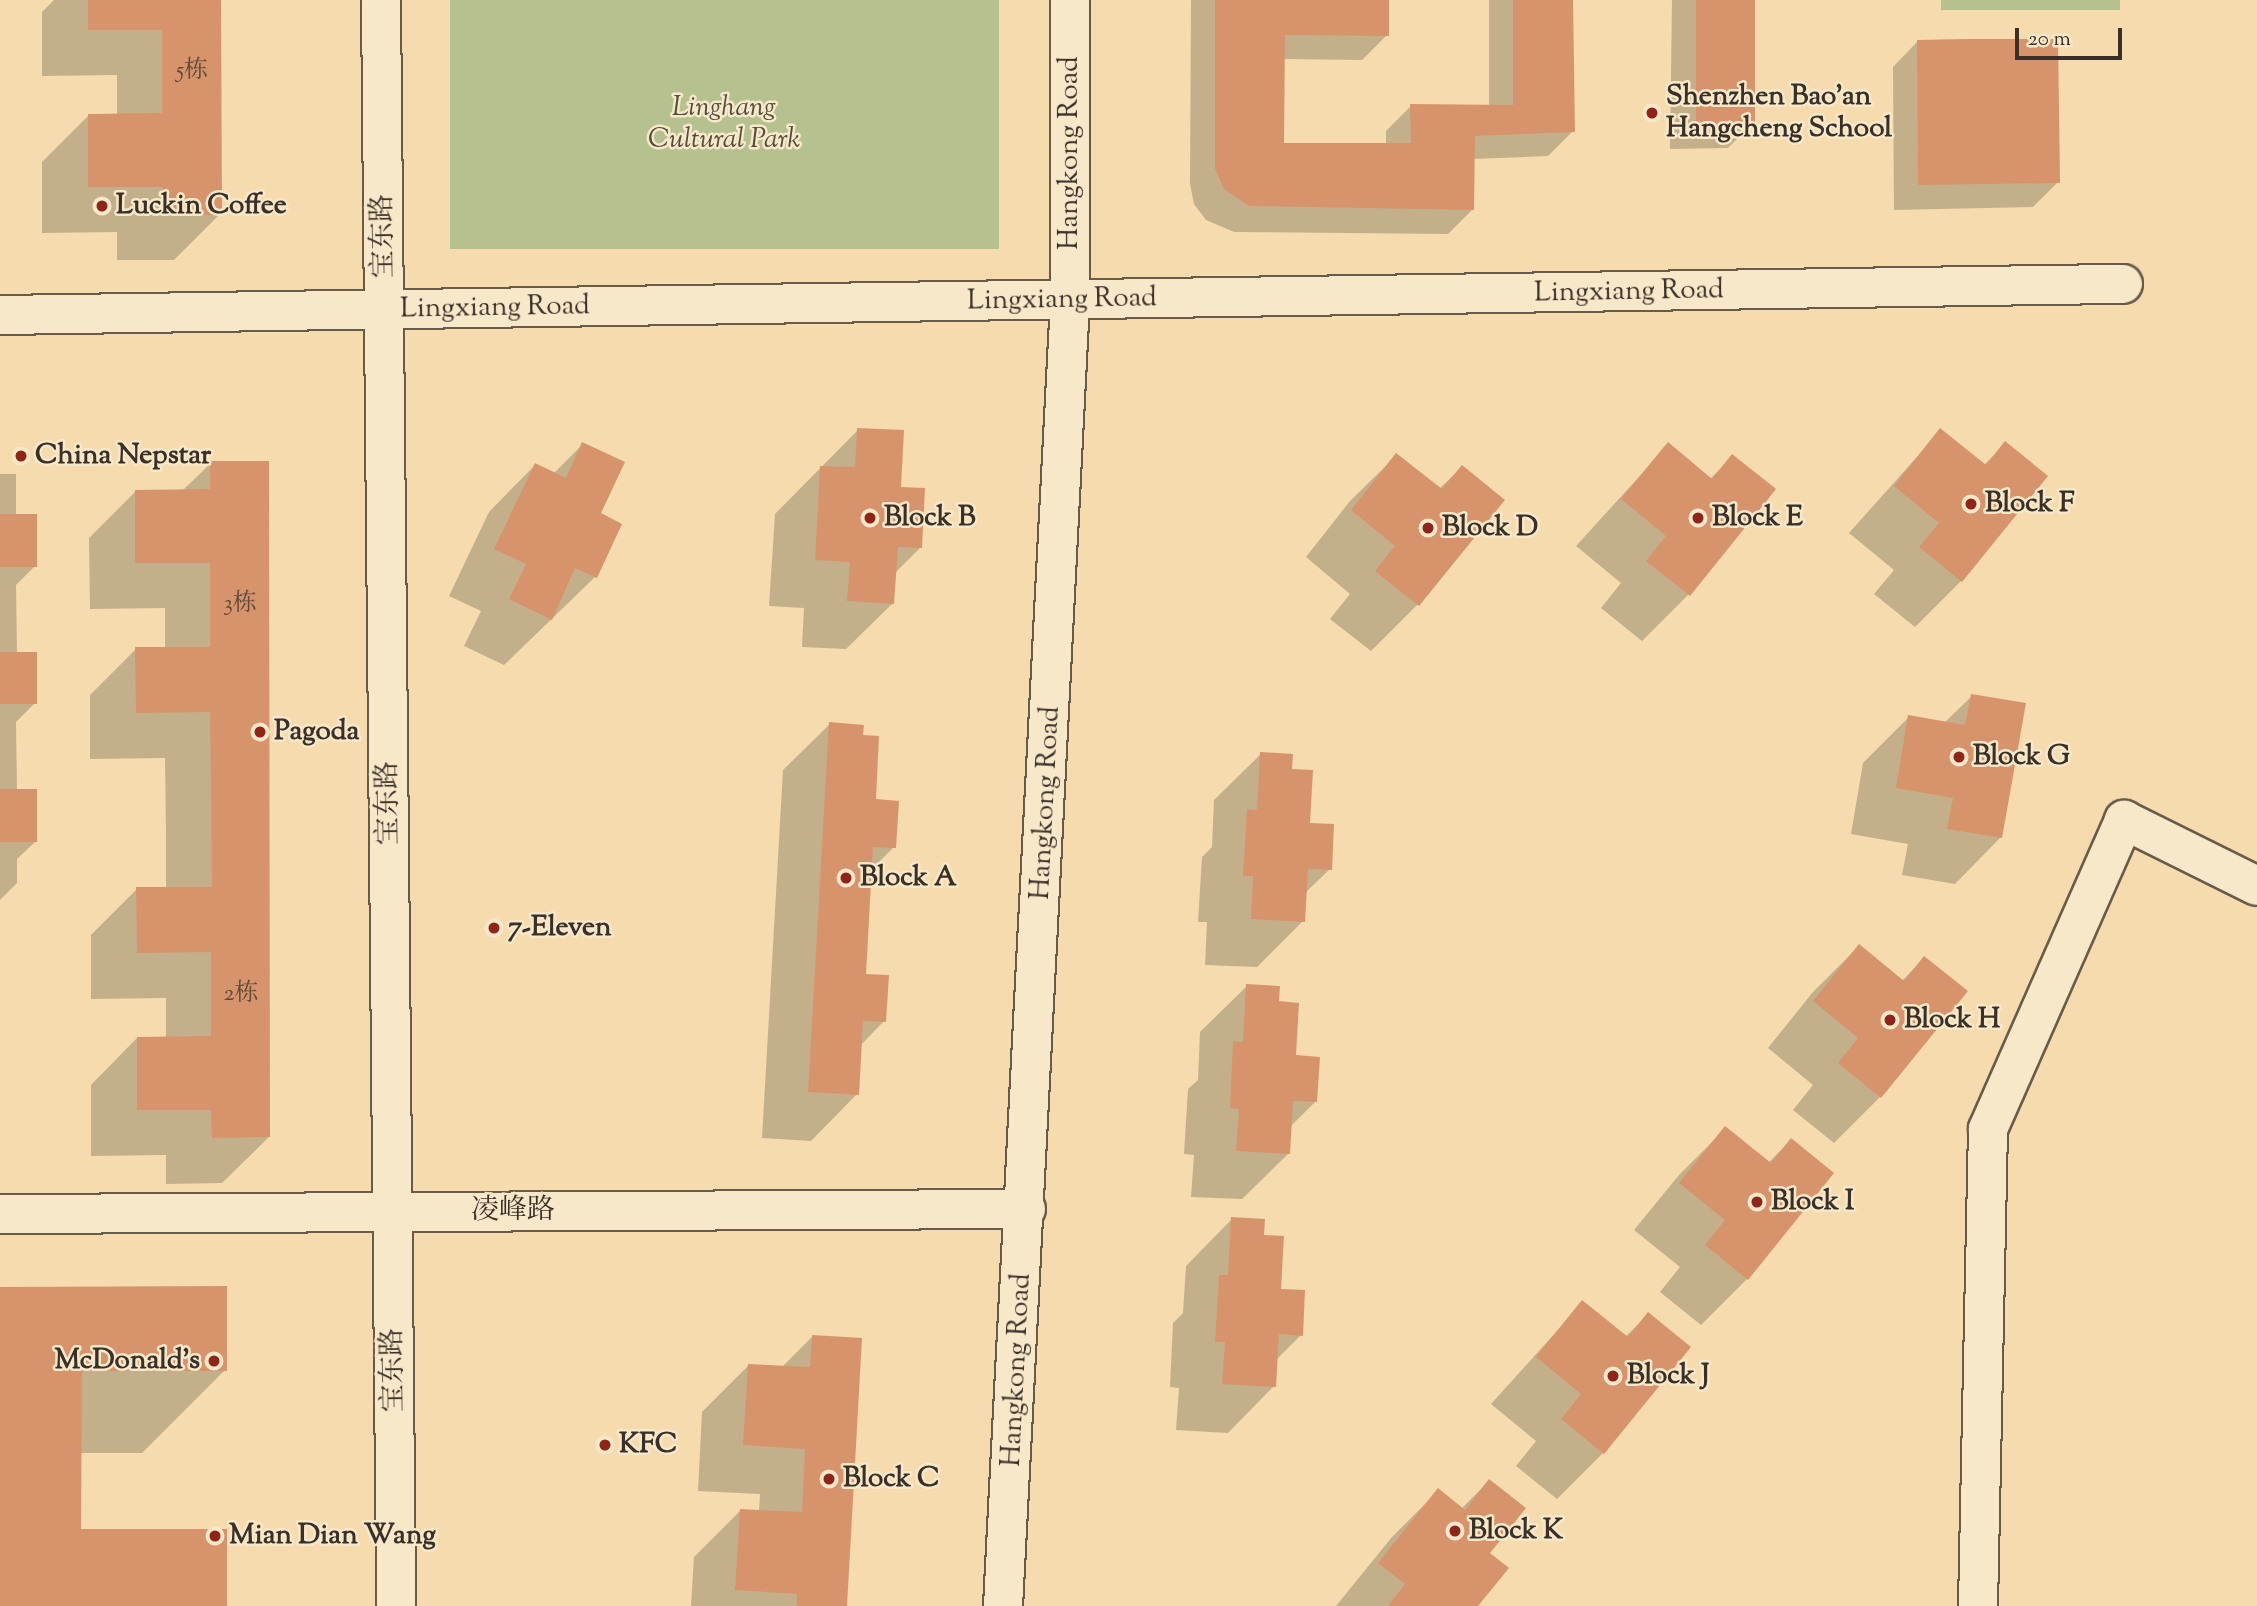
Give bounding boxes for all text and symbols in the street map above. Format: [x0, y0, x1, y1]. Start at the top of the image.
scale bar [2019, 14, 2126, 58]
text: 20 m [2028, 25, 2071, 55]
street label: Hangkong Road [1053, 56, 1087, 250]
house number: 5栋 [176, 58, 208, 86]
place label: Shenzhen Bao’an Hangcheng School [1666, 80, 1892, 146]
park label: Linghang Cultural Park [648, 91, 800, 157]
marker: Shenzhen Bao’an Hangcheng School [1644, 105, 1660, 121]
place label: Luckin Coffee [116, 189, 287, 223]
street label: 宝东路 [366, 194, 402, 278]
marker: Luckin Coffee [94, 198, 110, 214]
street label: Lingxiang Road [1534, 274, 1724, 310]
street label: Lingxiang Road [967, 282, 1157, 318]
street label: Lingxiang Road [400, 290, 590, 326]
place label: China Nepstar [35, 439, 211, 473]
marker: China Nepstar [13, 448, 29, 464]
place label: Block F [1985, 487, 2075, 521]
marker: Block F [1963, 496, 1979, 512]
place label: Block B [884, 501, 976, 535]
place label: Block E [1712, 501, 1803, 535]
marker: Block B [862, 510, 878, 526]
marker: Block E [1690, 510, 1706, 526]
place label: Block D [1442, 511, 1538, 545]
marker: Block D [1420, 520, 1436, 536]
house number: 3栋 [223, 591, 257, 619]
street label: Hangkong Road [1024, 705, 1068, 901]
place label: Pagoda [274, 715, 359, 749]
marker: Pagoda [252, 724, 268, 740]
place label: Block G [1973, 740, 2070, 774]
marker: Block G [1951, 749, 1967, 765]
street label: 宝东路 [371, 761, 407, 845]
place label: Block A [860, 861, 957, 895]
marker: Block A [838, 870, 854, 886]
place label: 7-Eleven [508, 911, 612, 945]
marker: 7-Eleven [486, 920, 502, 936]
house number: 2栋 [223, 981, 259, 1009]
place label: Block H [1904, 1003, 2000, 1037]
marker: Block H [1882, 1012, 1898, 1028]
place label: Block I [1771, 1185, 1854, 1219]
street label: 凌峰路 [471, 1194, 555, 1228]
marker: Block I [1749, 1194, 1765, 1210]
street label: Hangkong Road [995, 1272, 1039, 1468]
street label: 宝东路 [376, 1328, 412, 1412]
place label: McDonald's [54, 1344, 200, 1378]
marker: McDonald's [206, 1353, 222, 1369]
place label: Block J [1627, 1359, 1709, 1393]
marker: Block J [1605, 1368, 1621, 1384]
place label: KFC [619, 1428, 677, 1462]
marker: KFC [597, 1437, 613, 1453]
place label: Block C [843, 1462, 940, 1496]
marker: Block C [821, 1471, 837, 1487]
place label: Block K [1469, 1514, 1563, 1548]
place label: Mian Dian Wang [229, 1519, 436, 1553]
marker: Block K [1447, 1523, 1463, 1539]
marker: Mian Dian Wang [207, 1528, 223, 1544]

